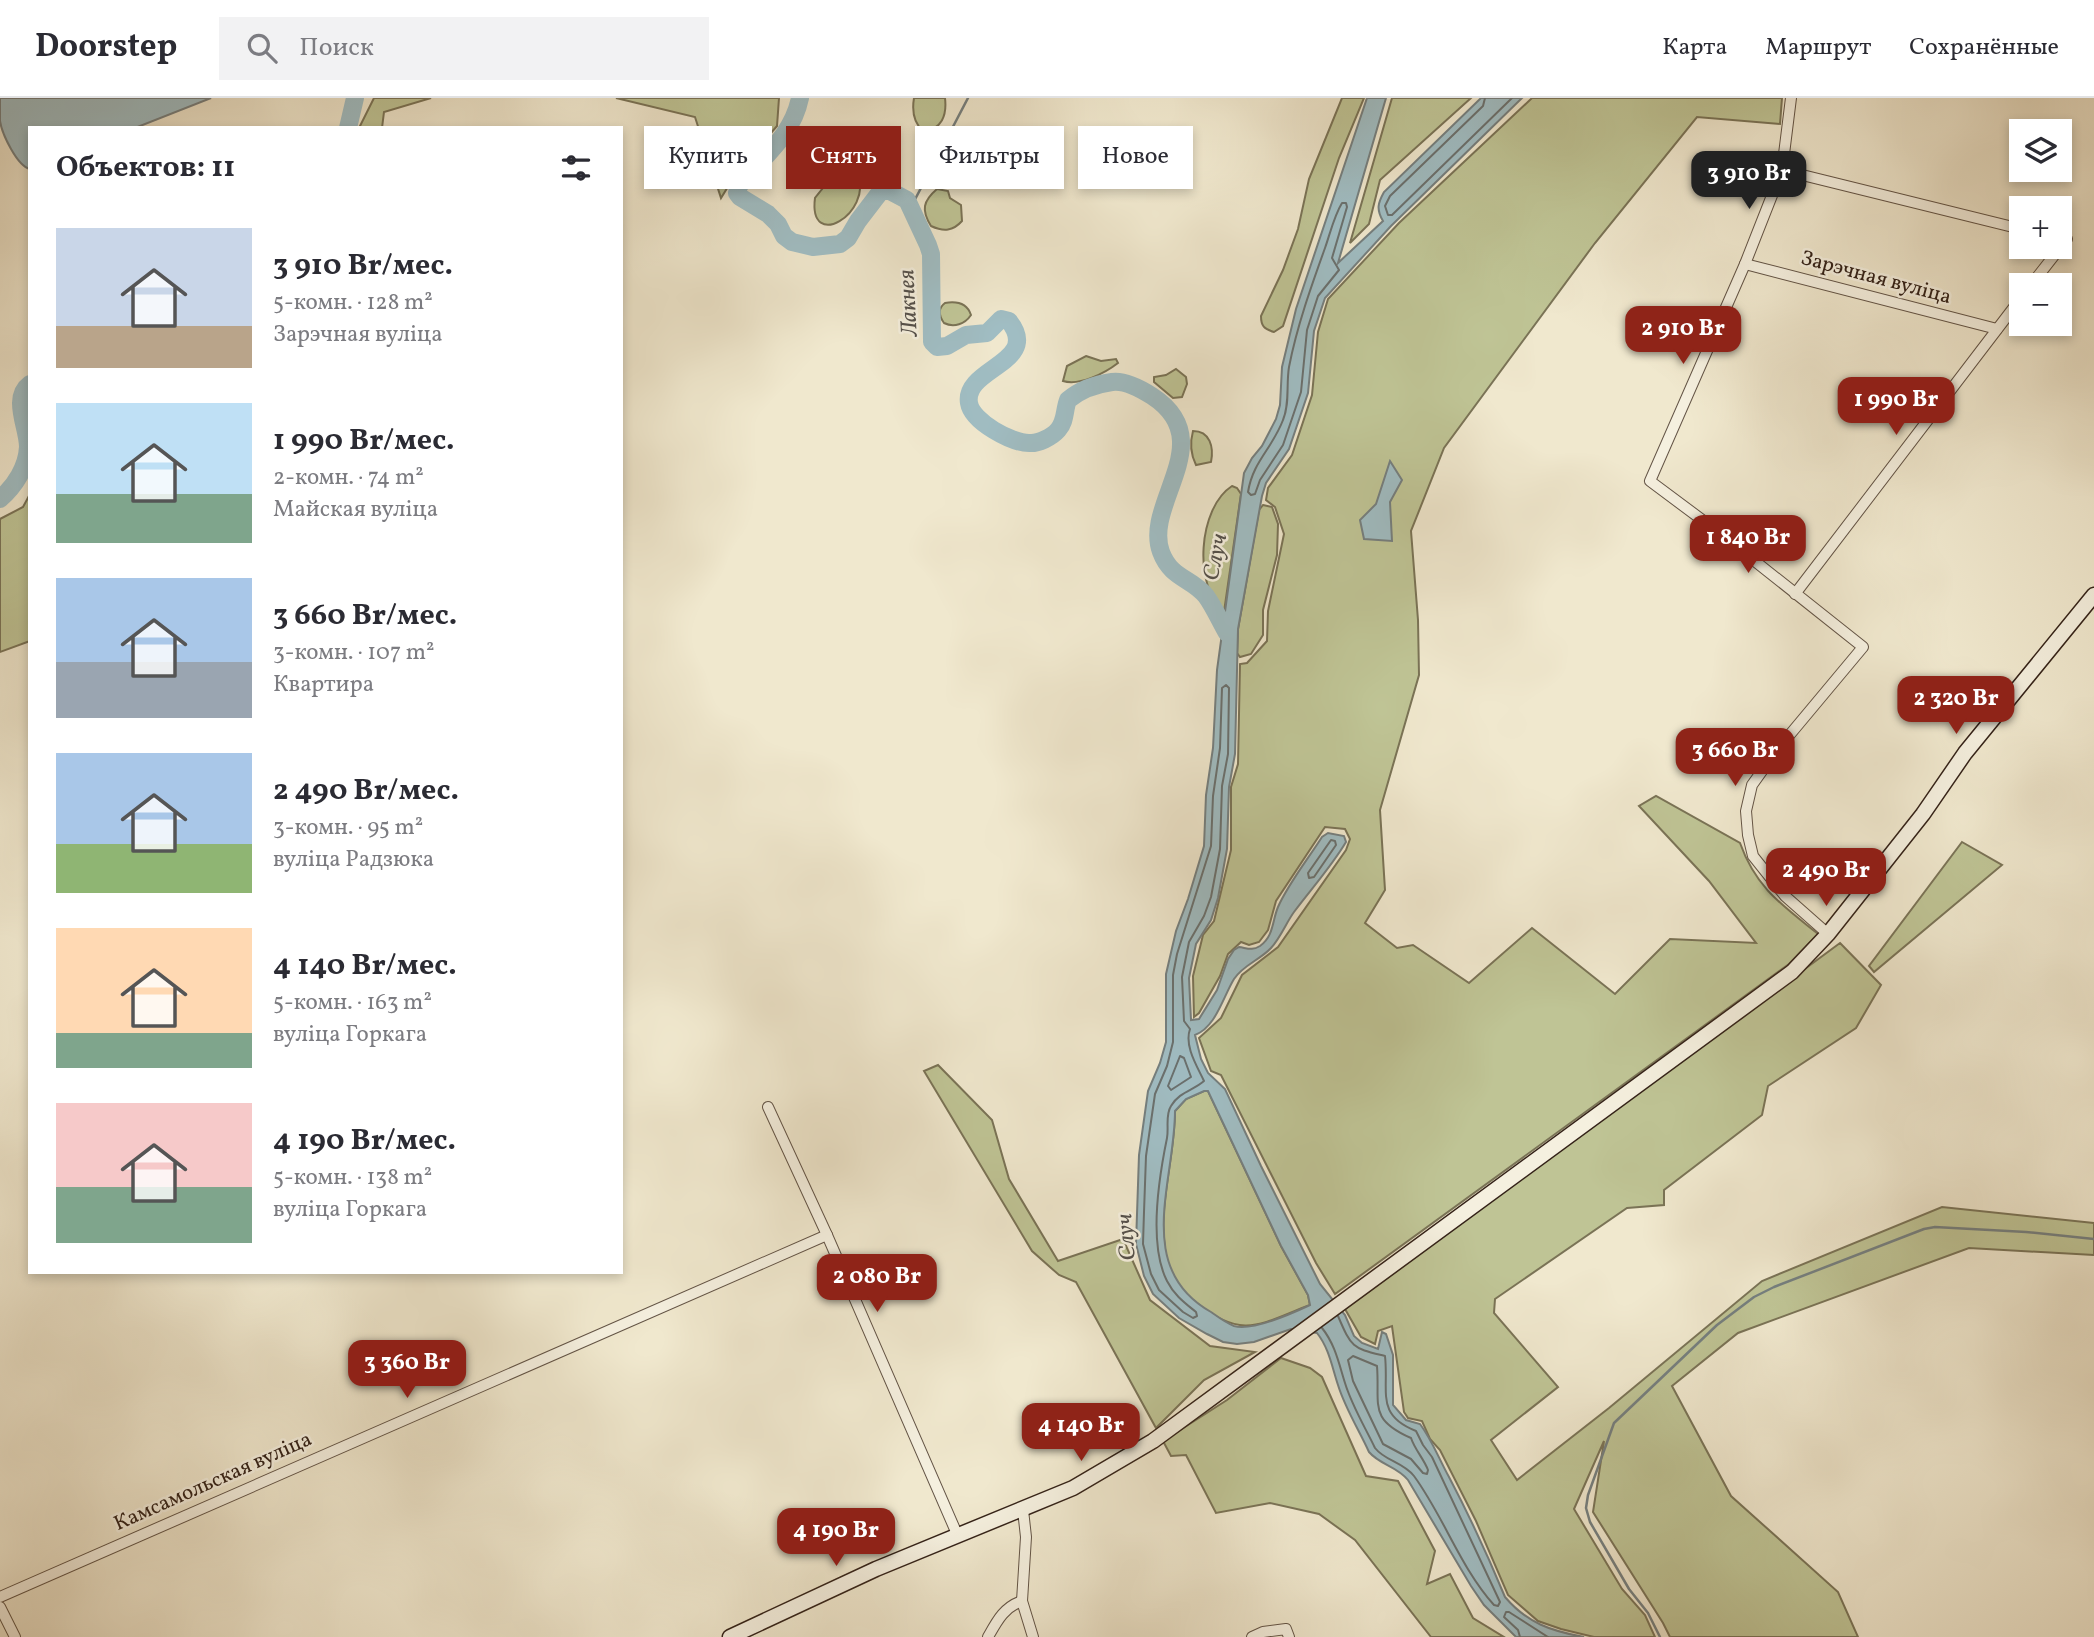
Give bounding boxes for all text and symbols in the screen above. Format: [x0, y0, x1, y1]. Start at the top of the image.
search box [219, 17, 709, 80]
text: Doorstep [35, 25, 177, 71]
icon: search [243, 29, 281, 67]
text: Поиск [299, 30, 374, 66]
text: Карта [1662, 31, 1727, 65]
text: Маршрут [1765, 31, 1871, 65]
text: Сохранённые [1909, 31, 2059, 65]
map controls [2009, 119, 2072, 336]
button: layers [2009, 119, 2072, 182]
chip: Купить [644, 126, 772, 189]
chip: Снять [786, 126, 901, 189]
chip: Фильтры [915, 126, 1064, 189]
chip: Новое [1078, 126, 1193, 189]
text: Объектов: 11 [56, 147, 235, 189]
icon: filters [557, 149, 595, 187]
pin: 3 910 Br [1677, 152, 1821, 211]
text: 3 910 Br [1707, 158, 1791, 190]
button: + [2009, 196, 2072, 259]
street label: Зарэчная вуліца [1797, 244, 1955, 312]
text: 3 910 Br/мес. [273, 245, 453, 287]
icon: home [112, 256, 196, 340]
water label: Лакнея [891, 269, 927, 338]
button: − [2009, 273, 2072, 336]
text: 5-комн. · 128 m² [273, 287, 433, 319]
pin: 2 910 Br [1611, 306, 1755, 366]
text: 2 910 Br [1641, 313, 1725, 345]
text: Зарэчная вуліца [273, 319, 443, 351]
pin: 1 990 Br [1824, 378, 1968, 437]
text: 1 990 Br [1854, 384, 1938, 416]
text: 1 990 Br/мес. [273, 420, 455, 462]
icon: home [112, 431, 196, 515]
text: 2-комн. · 74 m² [273, 462, 424, 494]
text: Майская вуліца [273, 494, 438, 526]
pin: 1 840 Br [1676, 516, 1820, 575]
text: 1 840 Br [1706, 522, 1790, 554]
water label: Случ [1196, 531, 1236, 583]
text: 3 660 Br/мес. [273, 595, 457, 637]
icon: home [112, 606, 196, 690]
text: 3-комн. · 107 m² [273, 637, 435, 669]
text: Квартира [273, 669, 374, 701]
pin: 2 320 Br [1884, 676, 2028, 736]
text: 2 320 Br [1913, 683, 1999, 715]
pin: 3 660 Br [1663, 728, 1807, 788]
text: 3 660 Br [1692, 735, 1778, 767]
text: 2 490 Br/мес. [273, 770, 459, 812]
icon: home [112, 781, 196, 865]
text: 3-комн. · 95 m² [273, 812, 423, 844]
text: вуліца Радзюка [273, 844, 434, 876]
pin: 2 490 Br [1754, 848, 1898, 908]
text: 2 490 Br [1782, 855, 1870, 887]
text: 4 140 Br/мес. [273, 945, 457, 987]
icon: home [112, 956, 196, 1040]
text: 5-комн. · 163 m² [273, 987, 432, 1019]
text: вуліца Горкага [273, 1019, 427, 1051]
text: 4 190 Br/мес. [273, 1120, 456, 1162]
icon: home [112, 1131, 196, 1215]
text: 5-комн. · 138 m² [273, 1162, 432, 1194]
text: вуліца Горкага [273, 1194, 427, 1226]
water label: Случ [1109, 1212, 1145, 1262]
pin: 2 080 Br [805, 1254, 949, 1314]
text: 2 080 Br [833, 1261, 921, 1293]
pin: 3 360 Br [335, 1340, 479, 1400]
text: 3 360 Br [364, 1347, 450, 1379]
pin: 4 140 Br [1009, 1404, 1153, 1463]
text: 4 140 Br [1038, 1410, 1124, 1442]
street label: Камсамольская вуліца [109, 1425, 317, 1539]
pin: 4 190 Br [764, 1508, 908, 1568]
text: 4 190 Br [793, 1515, 879, 1547]

